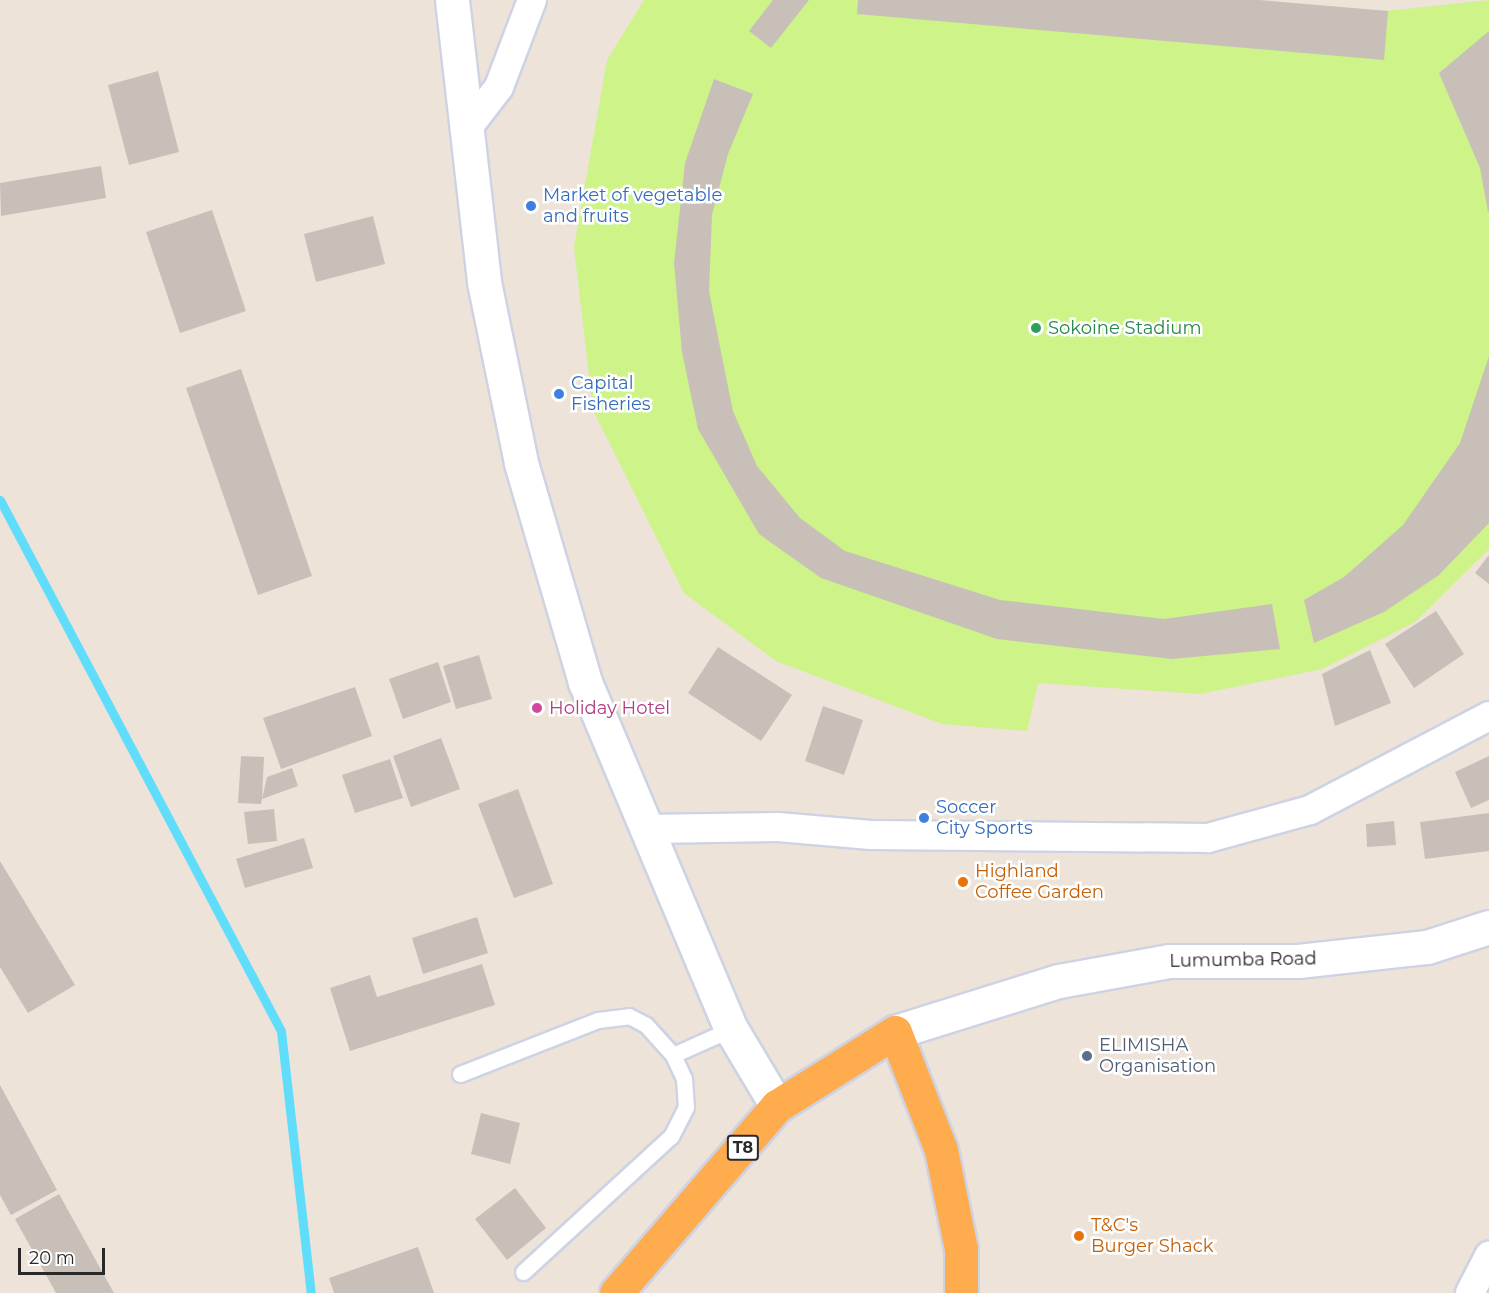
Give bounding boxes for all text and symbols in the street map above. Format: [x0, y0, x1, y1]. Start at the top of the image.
place label: Market of vegetable and fruits [543, 185, 722, 228]
marker: Market of vegetable and fruits [524, 199, 538, 213]
place label: Sokoine Stadium [1048, 317, 1202, 339]
marker: Sokoine Stadium [1029, 321, 1043, 335]
place label: Capital Fisheries [571, 373, 651, 416]
marker: Capital Fisheries [552, 387, 566, 401]
place label: Holiday Hotel [549, 697, 670, 719]
marker: Holiday Hotel [530, 701, 544, 715]
place label: Soccer City Sports [936, 797, 1033, 840]
marker: Soccer City Sports [917, 811, 931, 825]
place label: Highland Coffee Garden [975, 861, 1104, 904]
marker: Highland Coffee Garden [956, 875, 970, 889]
street label: Lumumba Road [1169, 948, 1317, 972]
place label: ELIMISHA Organisation [1099, 1035, 1216, 1078]
marker: ELIMISHA Organisation [1080, 1049, 1094, 1063]
road number: T8 [726, 1135, 760, 1161]
place label: T&C's Burger Shack [1091, 1215, 1213, 1258]
marker: T&C's Burger Shack [1072, 1229, 1086, 1243]
scale bar [21, 1236, 108, 1274]
text: 20 m [29, 1247, 75, 1269]

